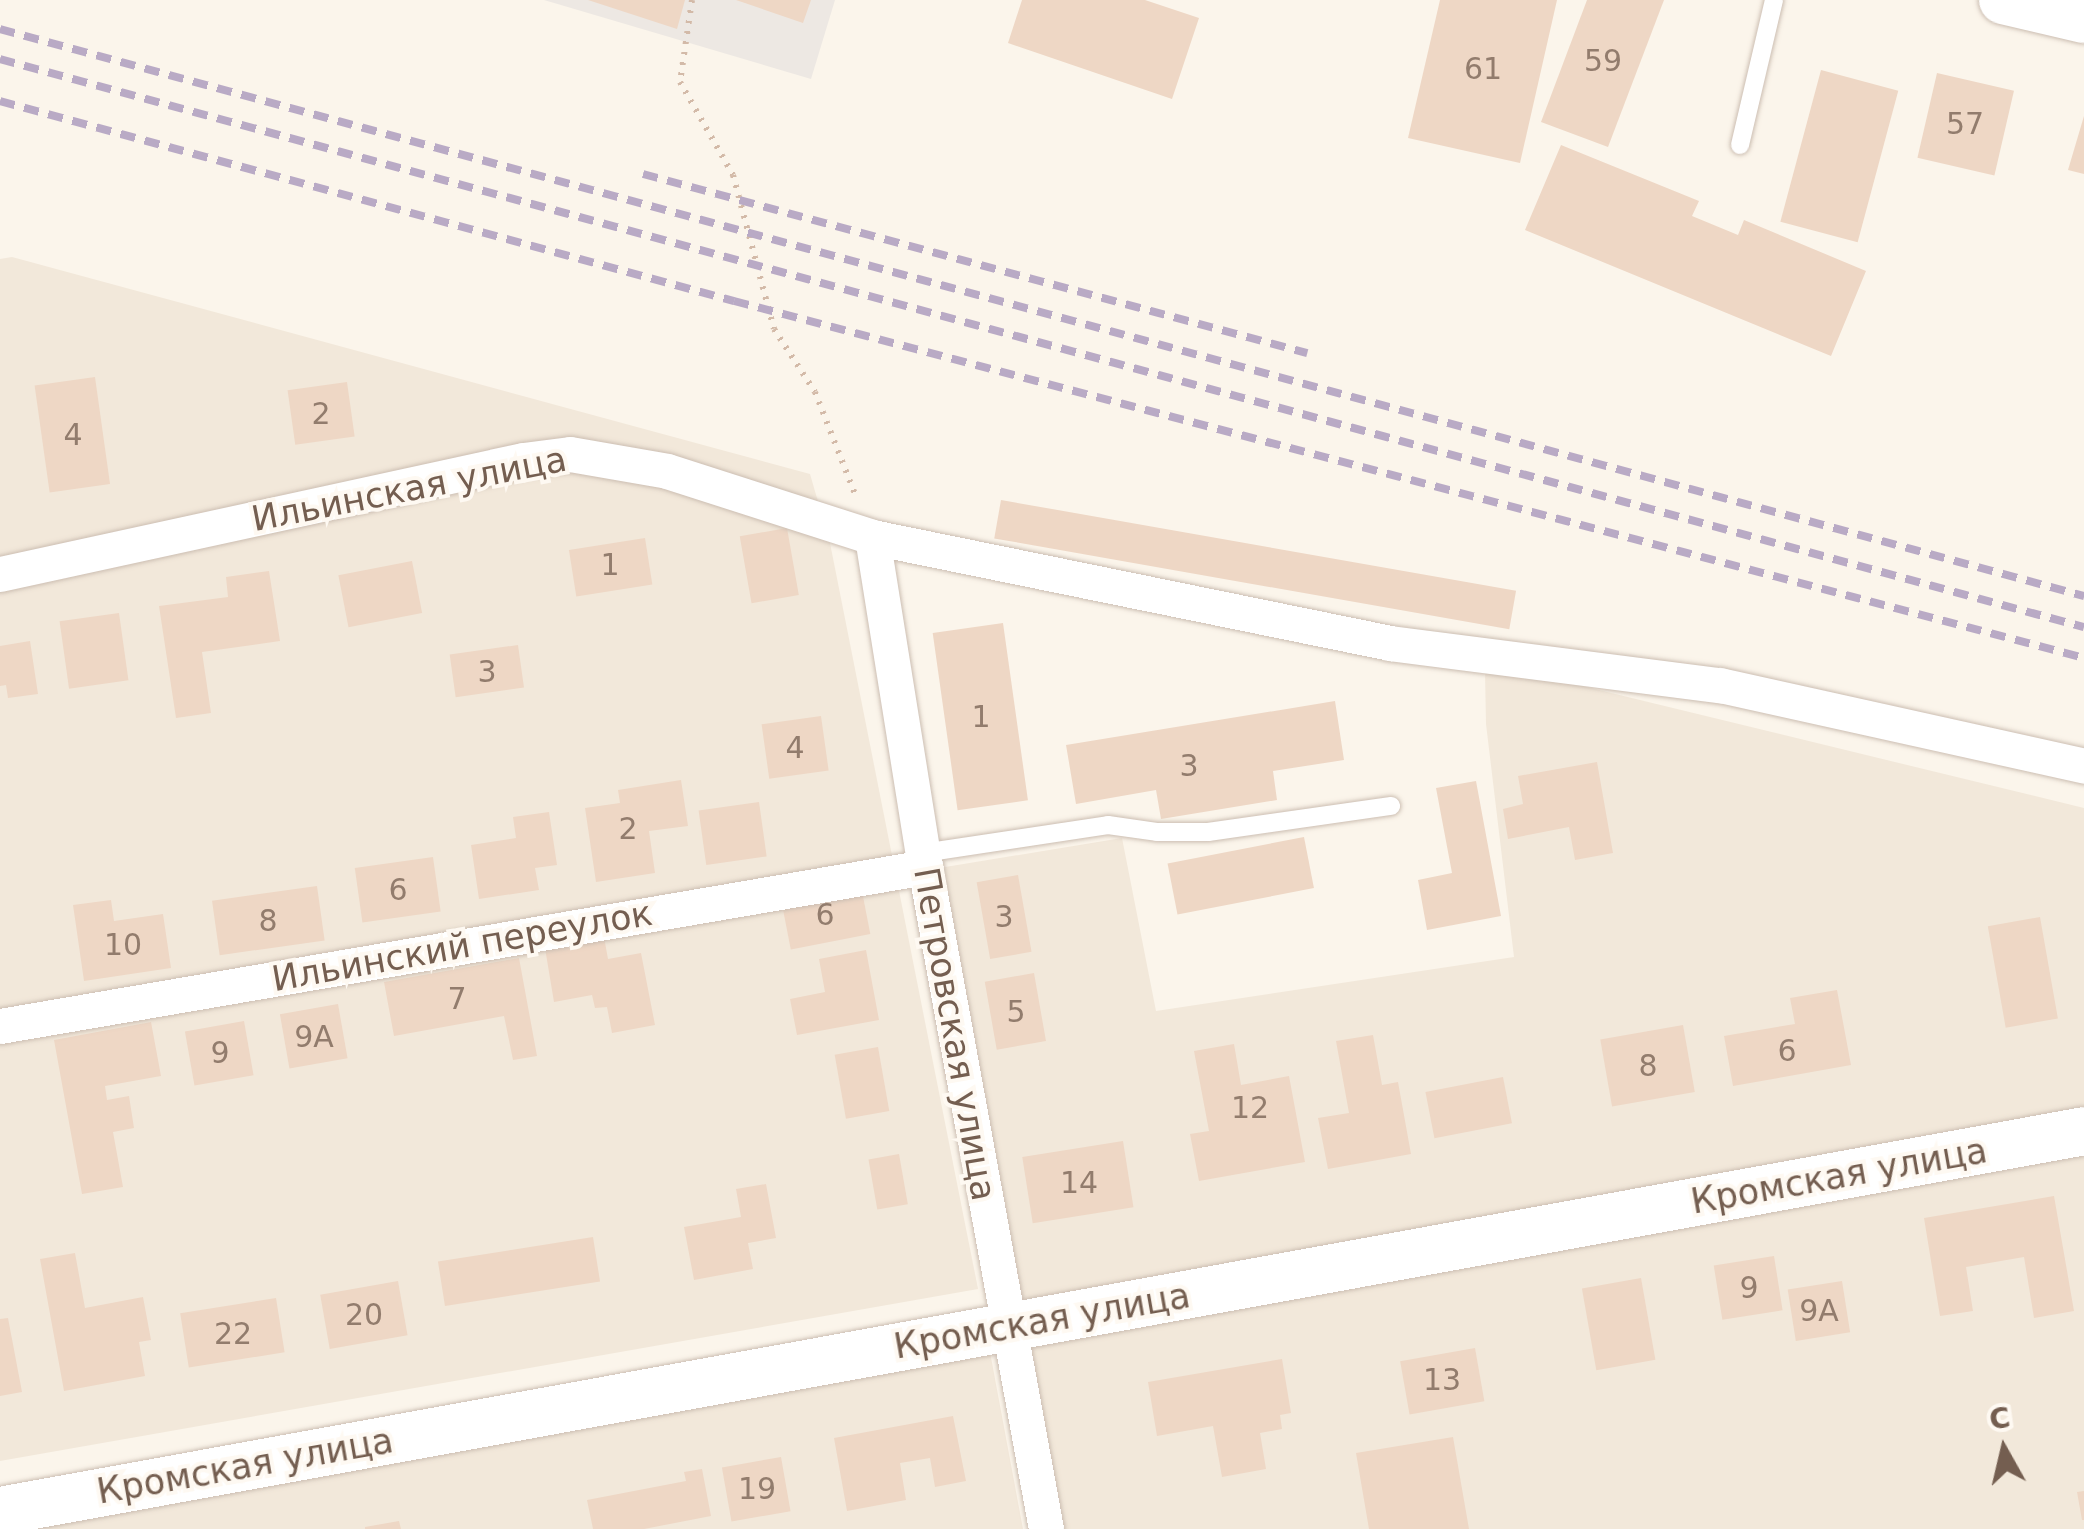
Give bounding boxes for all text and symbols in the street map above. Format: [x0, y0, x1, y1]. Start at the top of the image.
house number: 59 [1584, 43, 1622, 79]
house number: 61 [1464, 51, 1502, 87]
house number: 57 [1946, 106, 1984, 142]
house number: 2 [311, 396, 331, 432]
house number: 4 [63, 417, 83, 453]
street label: Ильинская улица [248, 438, 570, 540]
house number: 1 [600, 547, 620, 583]
house number: 3 [477, 654, 497, 690]
house number: 1 [971, 699, 991, 735]
house number: 4 [785, 730, 805, 766]
house number: 3 [1179, 748, 1199, 784]
house number: 2 [618, 811, 638, 847]
street label: Петровская улица [905, 864, 1005, 1204]
house number: 6 [388, 872, 408, 908]
street label: Ильинский переулок [268, 892, 656, 1000]
house number: 6 [815, 897, 835, 933]
house number: 3 [994, 899, 1014, 935]
house number: 8 [258, 903, 278, 939]
house number: 10 [104, 927, 142, 963]
house number: 7 [447, 981, 467, 1017]
house number: 5 [1006, 994, 1026, 1030]
house number: 9А [294, 1019, 334, 1055]
house number: 6 [1777, 1033, 1797, 1069]
house number: 9 [210, 1035, 230, 1071]
house number: 8 [1638, 1048, 1658, 1084]
house number: 12 [1231, 1090, 1269, 1126]
street label: Кромская улица [1688, 1129, 1990, 1223]
house number: 14 [1060, 1165, 1098, 1201]
house number: 9 [1739, 1270, 1759, 1306]
street label: Кромская улица [891, 1274, 1193, 1368]
house number: 9А [1799, 1293, 1839, 1329]
house number: 20 [345, 1297, 383, 1333]
house number: 22 [214, 1316, 252, 1352]
house number: 13 [1423, 1362, 1461, 1398]
north arrow [1954, 1399, 2054, 1499]
text: С [1987, 1401, 2012, 1437]
street label: Кромская улица [94, 1419, 396, 1513]
house number: 19 [738, 1471, 776, 1507]

